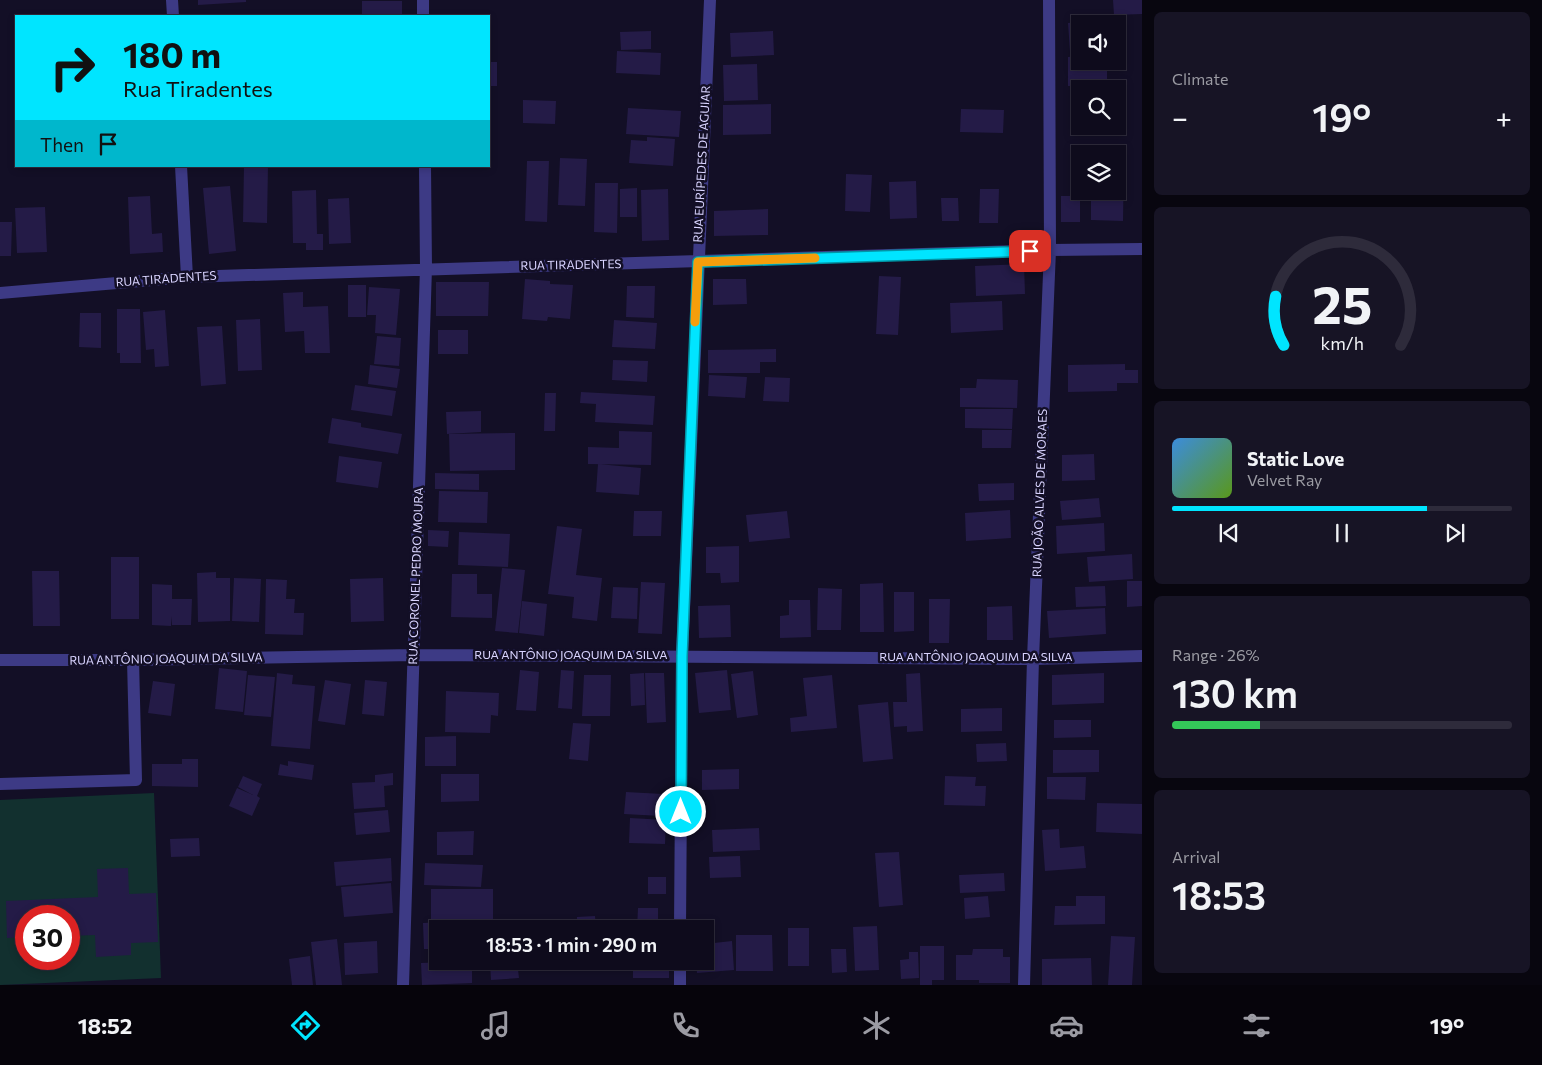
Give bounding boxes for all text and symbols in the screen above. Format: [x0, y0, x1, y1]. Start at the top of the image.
map controls [1071, 15, 1126, 200]
button: sound [1071, 15, 1126, 70]
text: 180 m [123, 32, 221, 75]
icon: right [40, 35, 105, 100]
text: Climate [1172, 69, 1228, 88]
text: Rua Tiradentes [123, 75, 273, 102]
button: search [1071, 80, 1126, 135]
street label: RUA EURÍPEDES DE AGUIAR [690, 85, 712, 243]
text: 19° [1312, 93, 1371, 140]
text: − [1172, 100, 1188, 134]
text: + [1496, 100, 1512, 134]
icon: arrive [94, 130, 122, 158]
text: Then [40, 133, 84, 156]
button: layers [1071, 145, 1126, 200]
pin [1009, 230, 1051, 272]
icon: arrive [1016, 237, 1044, 265]
street label: RUA TIRADENTES [520, 256, 622, 272]
street label: RUA TIRADENTES [115, 267, 217, 289]
text: 25 [1312, 271, 1372, 335]
text: km/h [1320, 332, 1364, 354]
street label: RUA JOÃO ALVES DE MORAES [1029, 409, 1050, 577]
text: Static Love [1247, 447, 1344, 470]
text: Velvet Ray [1247, 470, 1322, 489]
street label: RUA CORONEL PEDRO MOURA [405, 487, 425, 665]
icon: previous [1215, 519, 1243, 547]
icon: pause [1328, 519, 1356, 547]
icon: next [1441, 519, 1469, 547]
text: Range · 26% [1172, 645, 1260, 664]
street label: RUA ANTÔNIO JOAQUIM DA SILVA [474, 647, 668, 662]
street label: RUA ANTÔNIO JOAQUIM DA SILVA [69, 649, 263, 668]
street label: RUA ANTÔNIO JOAQUIM DA SILVA [879, 649, 1073, 664]
text: 130 km [1172, 669, 1298, 716]
position arrow [654, 785, 706, 837]
text: Arrival [1172, 847, 1220, 866]
text: 18:53 [1172, 871, 1266, 918]
speed limit sign: 30 [15, 905, 80, 970]
text: 18:53 · 1 min · 290 m [486, 933, 657, 956]
icon: directions [288, 1008, 323, 1043]
icon: music [478, 1008, 513, 1043]
icon: phone [668, 1008, 703, 1043]
icon: climate [859, 1008, 894, 1043]
icon: car [1049, 1008, 1084, 1043]
icon: filters [1239, 1008, 1274, 1043]
text: 18:52 [78, 1012, 132, 1039]
text: 19° [1430, 1012, 1464, 1039]

